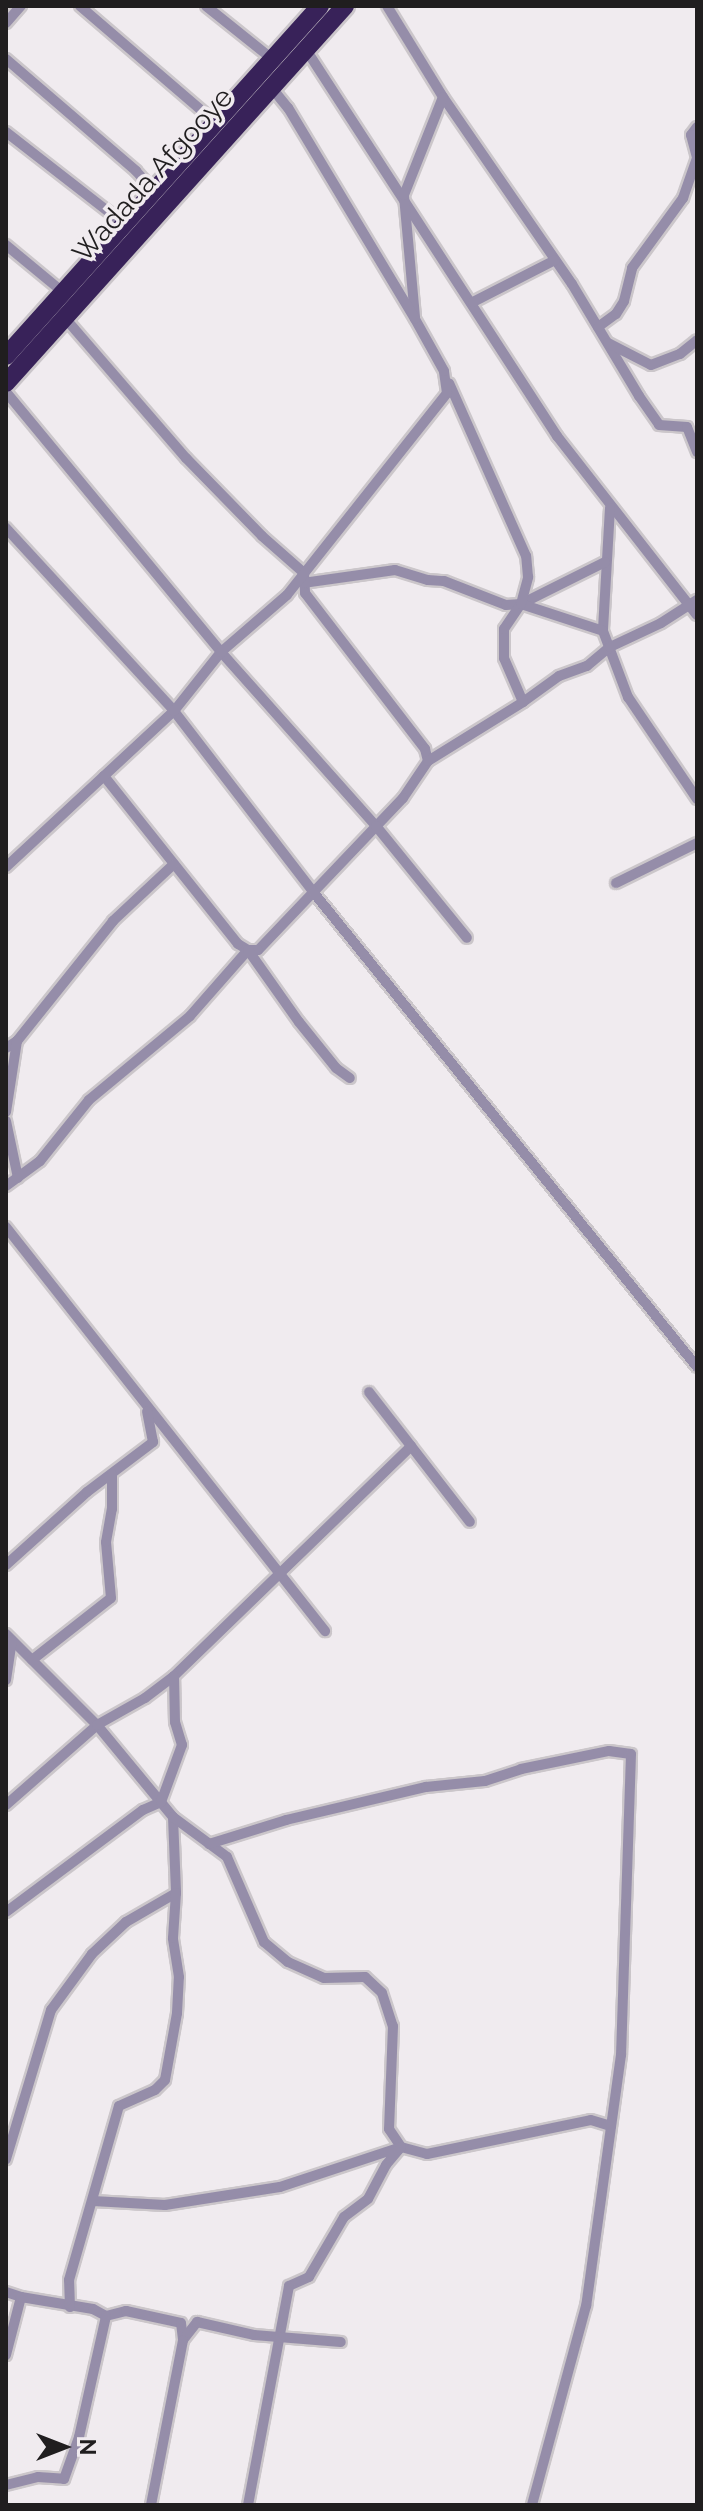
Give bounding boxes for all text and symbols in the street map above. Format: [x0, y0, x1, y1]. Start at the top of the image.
street label: Wadada Afgooye [66, 80, 240, 270]
north arrow [24, 2407, 104, 2487]
text: N [75, 2439, 101, 2455]

